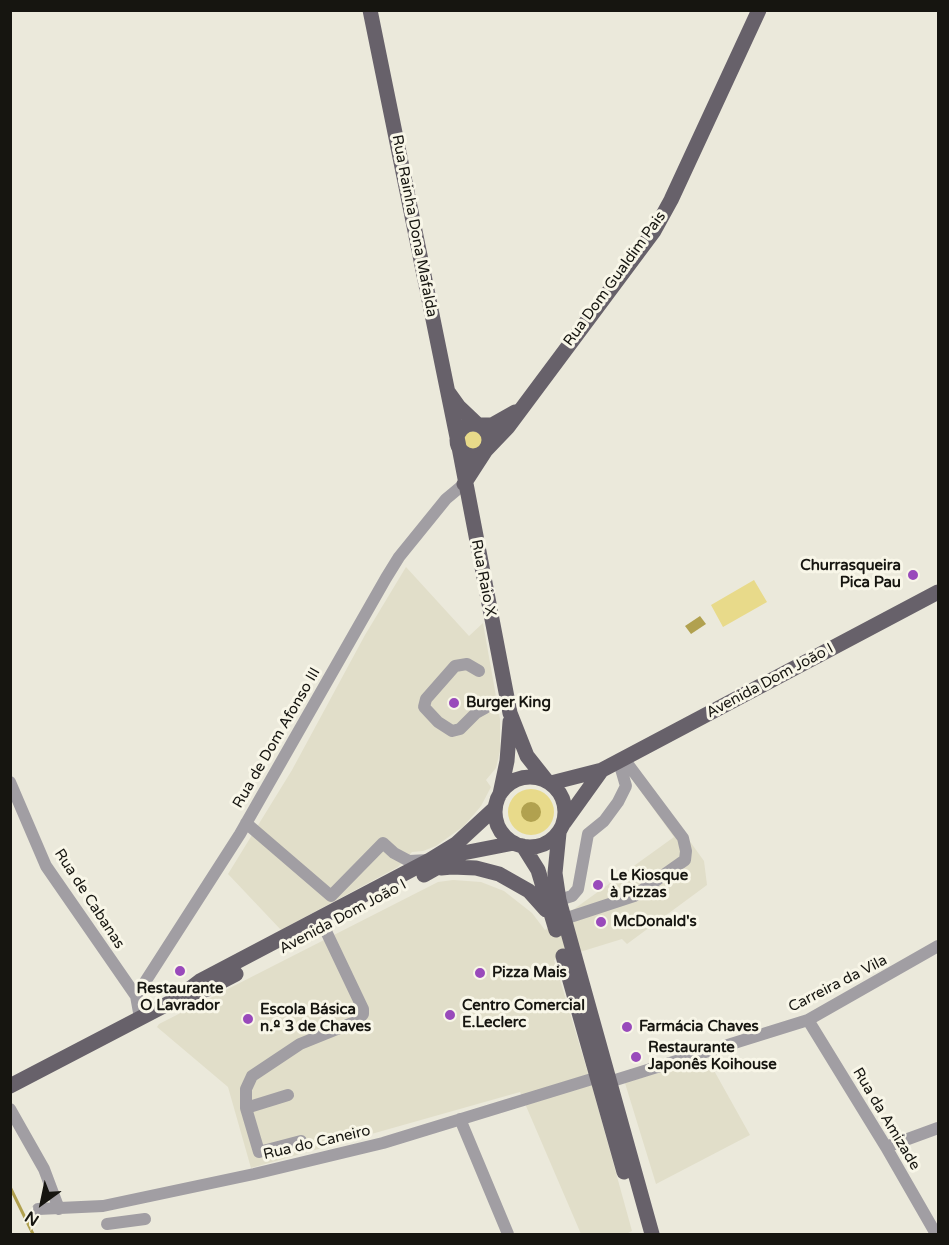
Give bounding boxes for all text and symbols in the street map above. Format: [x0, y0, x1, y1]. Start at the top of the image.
street label: Rua Rainha Dona Mafalda [387, 133, 441, 319]
street label: Rua Dom Gualdim Pais [560, 208, 670, 350]
street label: Rua Raio X [467, 538, 499, 618]
place label: Churrasqueira Pica Pau [800, 557, 901, 592]
marker: Churrasqueira Pica Pau [906, 568, 920, 582]
street label: Avenida Dom João I [703, 640, 837, 722]
street label: Rua de Dom Afonso III [229, 665, 325, 811]
place label: Burger King [466, 694, 551, 712]
marker: Burger King [447, 696, 461, 710]
street label: Rua de Cabanas [50, 846, 128, 952]
place label: Le Kiosque à Pizzas [610, 867, 688, 902]
street label: Avenida Dom João I [276, 876, 410, 958]
marker: Le Kiosque à Pizzas [591, 878, 605, 892]
place label: McDonald's [613, 913, 697, 931]
marker: McDonald's [594, 915, 608, 929]
street label: Carreira da Vila [786, 951, 890, 1017]
marker: Restaurante O Lavrador [173, 964, 187, 978]
place label: Pizza Mais [492, 964, 567, 982]
marker: Pizza Mais [473, 966, 487, 980]
place label: Restaurante O Lavrador [137, 980, 223, 1015]
place label: Centro Comercial E.Leclerc [462, 997, 585, 1032]
place label: Escola Básica n.º 3 de Chaves [260, 1001, 371, 1036]
marker: Centro Comercial E.Leclerc [443, 1008, 457, 1022]
marker: Escola Básica n.º 3 de Chaves [241, 1012, 255, 1026]
place label: Farmácia Chaves [639, 1018, 759, 1036]
marker: Farmácia Chaves [620, 1020, 634, 1034]
place label: Restaurante Japonês Koihouse [648, 1039, 777, 1074]
marker: Restaurante Japonês Koihouse [629, 1050, 643, 1064]
street label: Rua da Amizade [848, 1064, 924, 1174]
street label: Rua do Caneiro [262, 1122, 372, 1164]
north arrow [12, 1173, 72, 1233]
text: N [21, 1206, 43, 1230]

